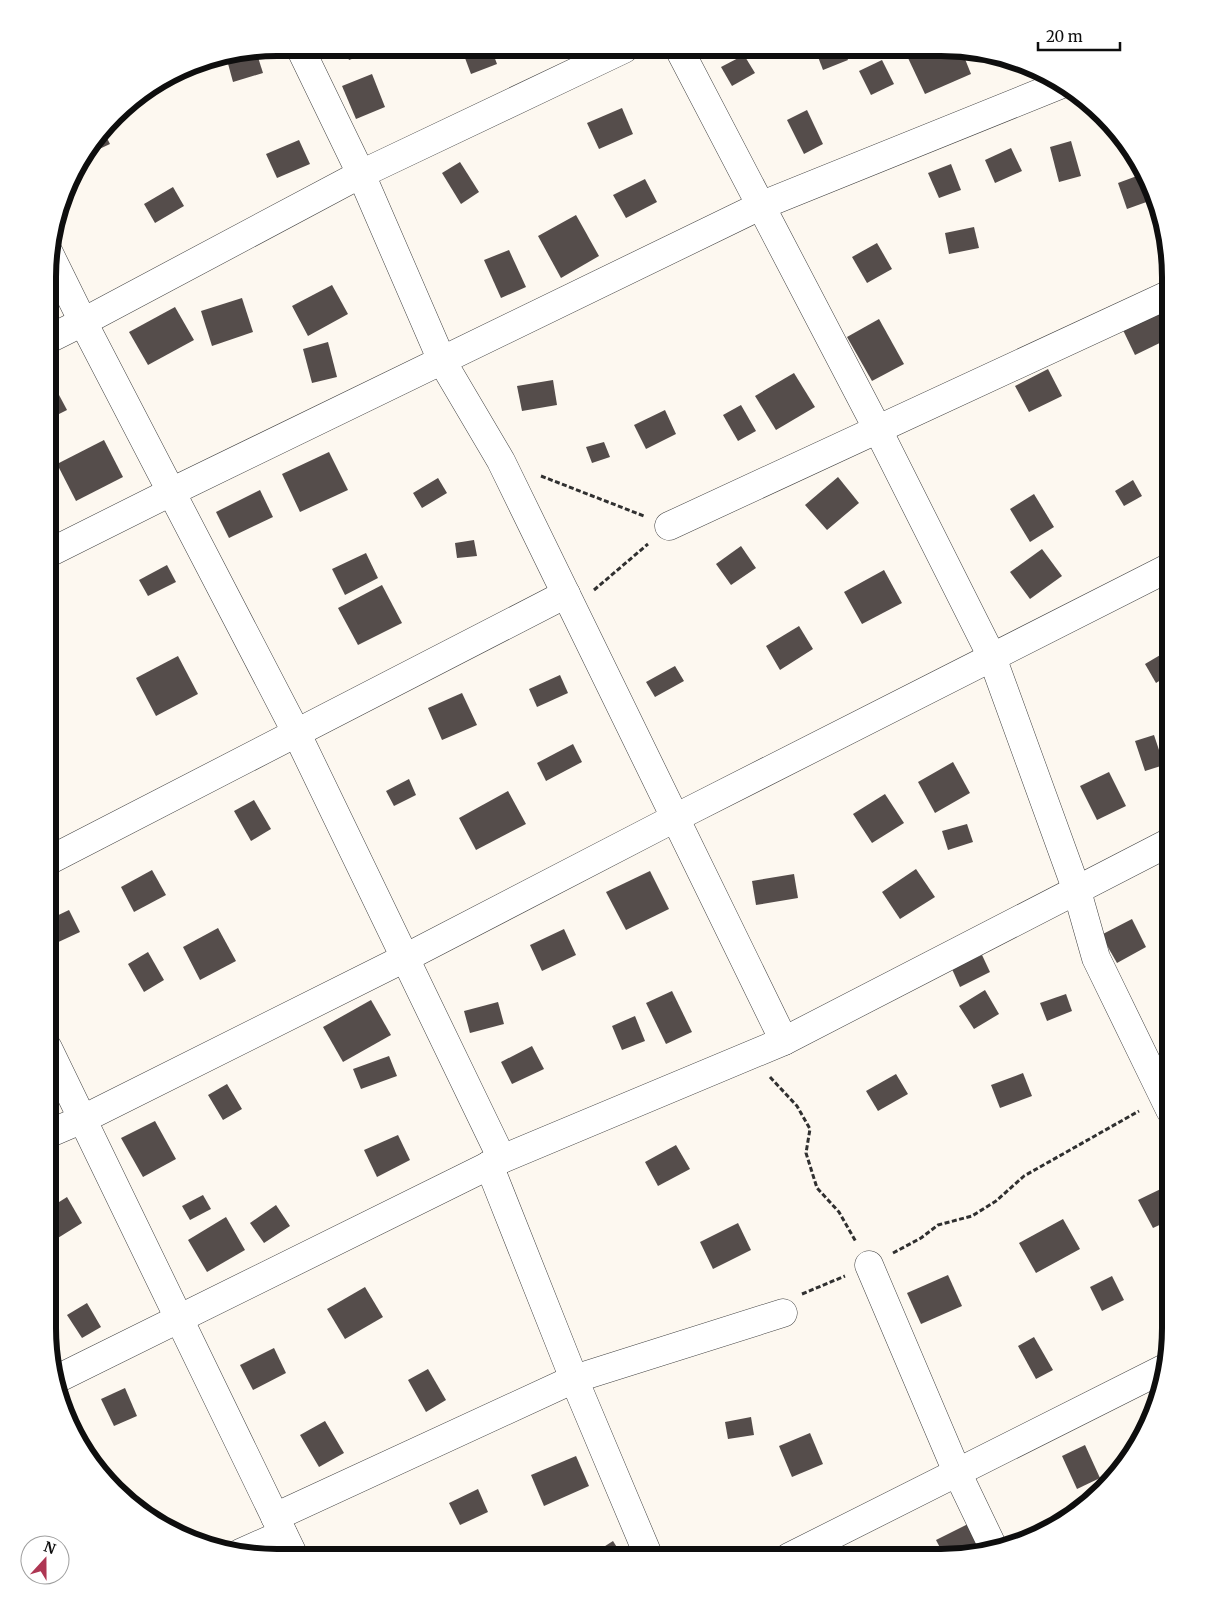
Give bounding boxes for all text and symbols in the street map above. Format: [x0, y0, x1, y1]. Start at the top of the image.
scale bar [1038, 20, 1120, 52]
text: 20 m [1046, 27, 1083, 46]
north arrow [20, 1535, 70, 1585]
text: N [41, 1537, 58, 1558]

